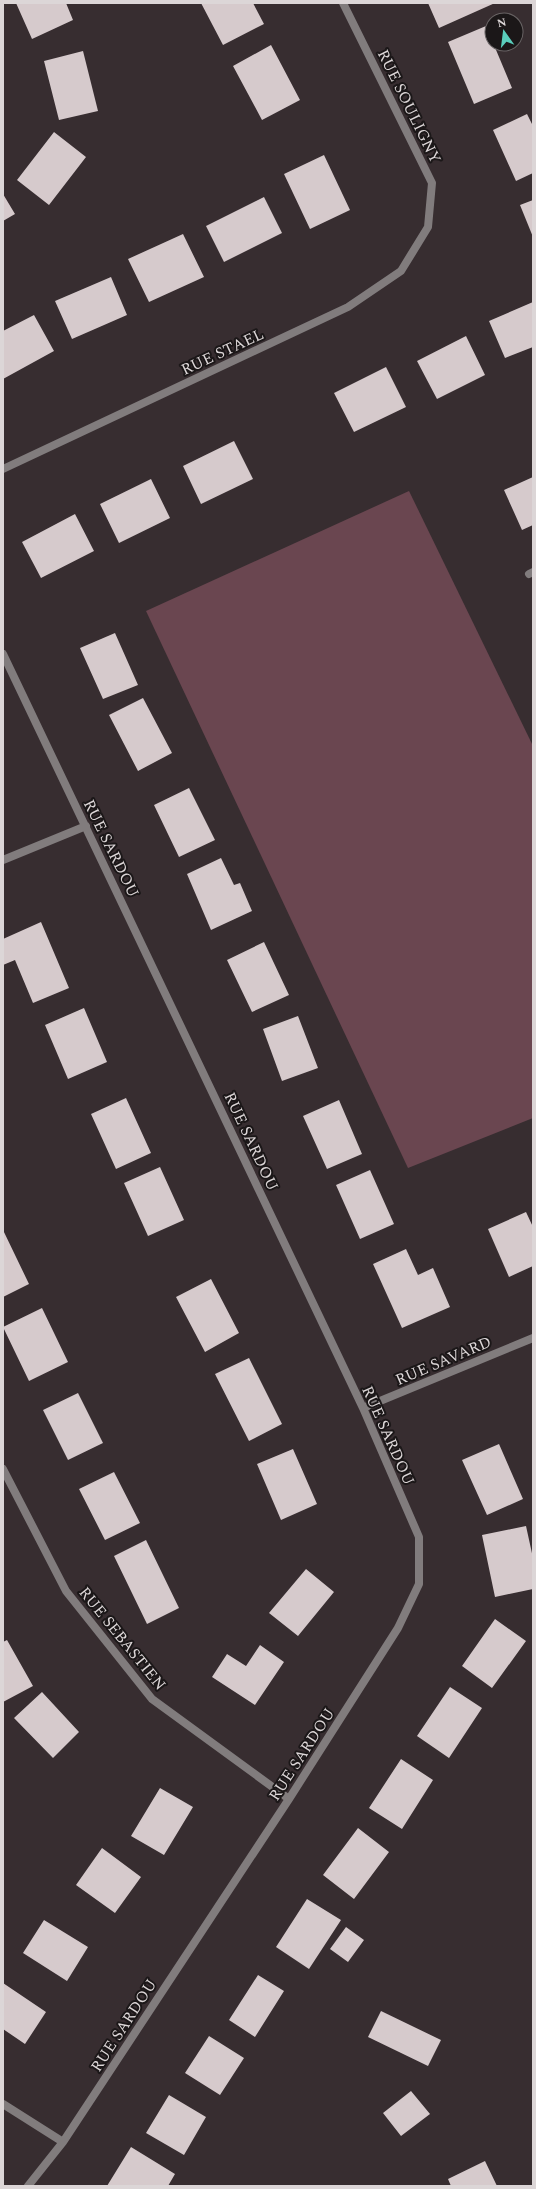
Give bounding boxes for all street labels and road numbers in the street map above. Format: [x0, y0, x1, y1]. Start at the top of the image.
street label: RUE SOULIGNY [371, 45, 447, 168]
street label: RUE STAEL [177, 322, 268, 382]
street label: RUE SARDOU [77, 795, 145, 902]
street label: RUE SARDOU [218, 1088, 285, 1195]
street label: RUE SAVARD [392, 1330, 495, 1392]
street label: RUE SARDOU [355, 1382, 421, 1489]
street label: RUE SEBASTIEN [73, 1582, 172, 1696]
street label: RUE SARDOU [263, 1703, 341, 1806]
street label: RUE SARDOU [85, 1974, 163, 2077]

